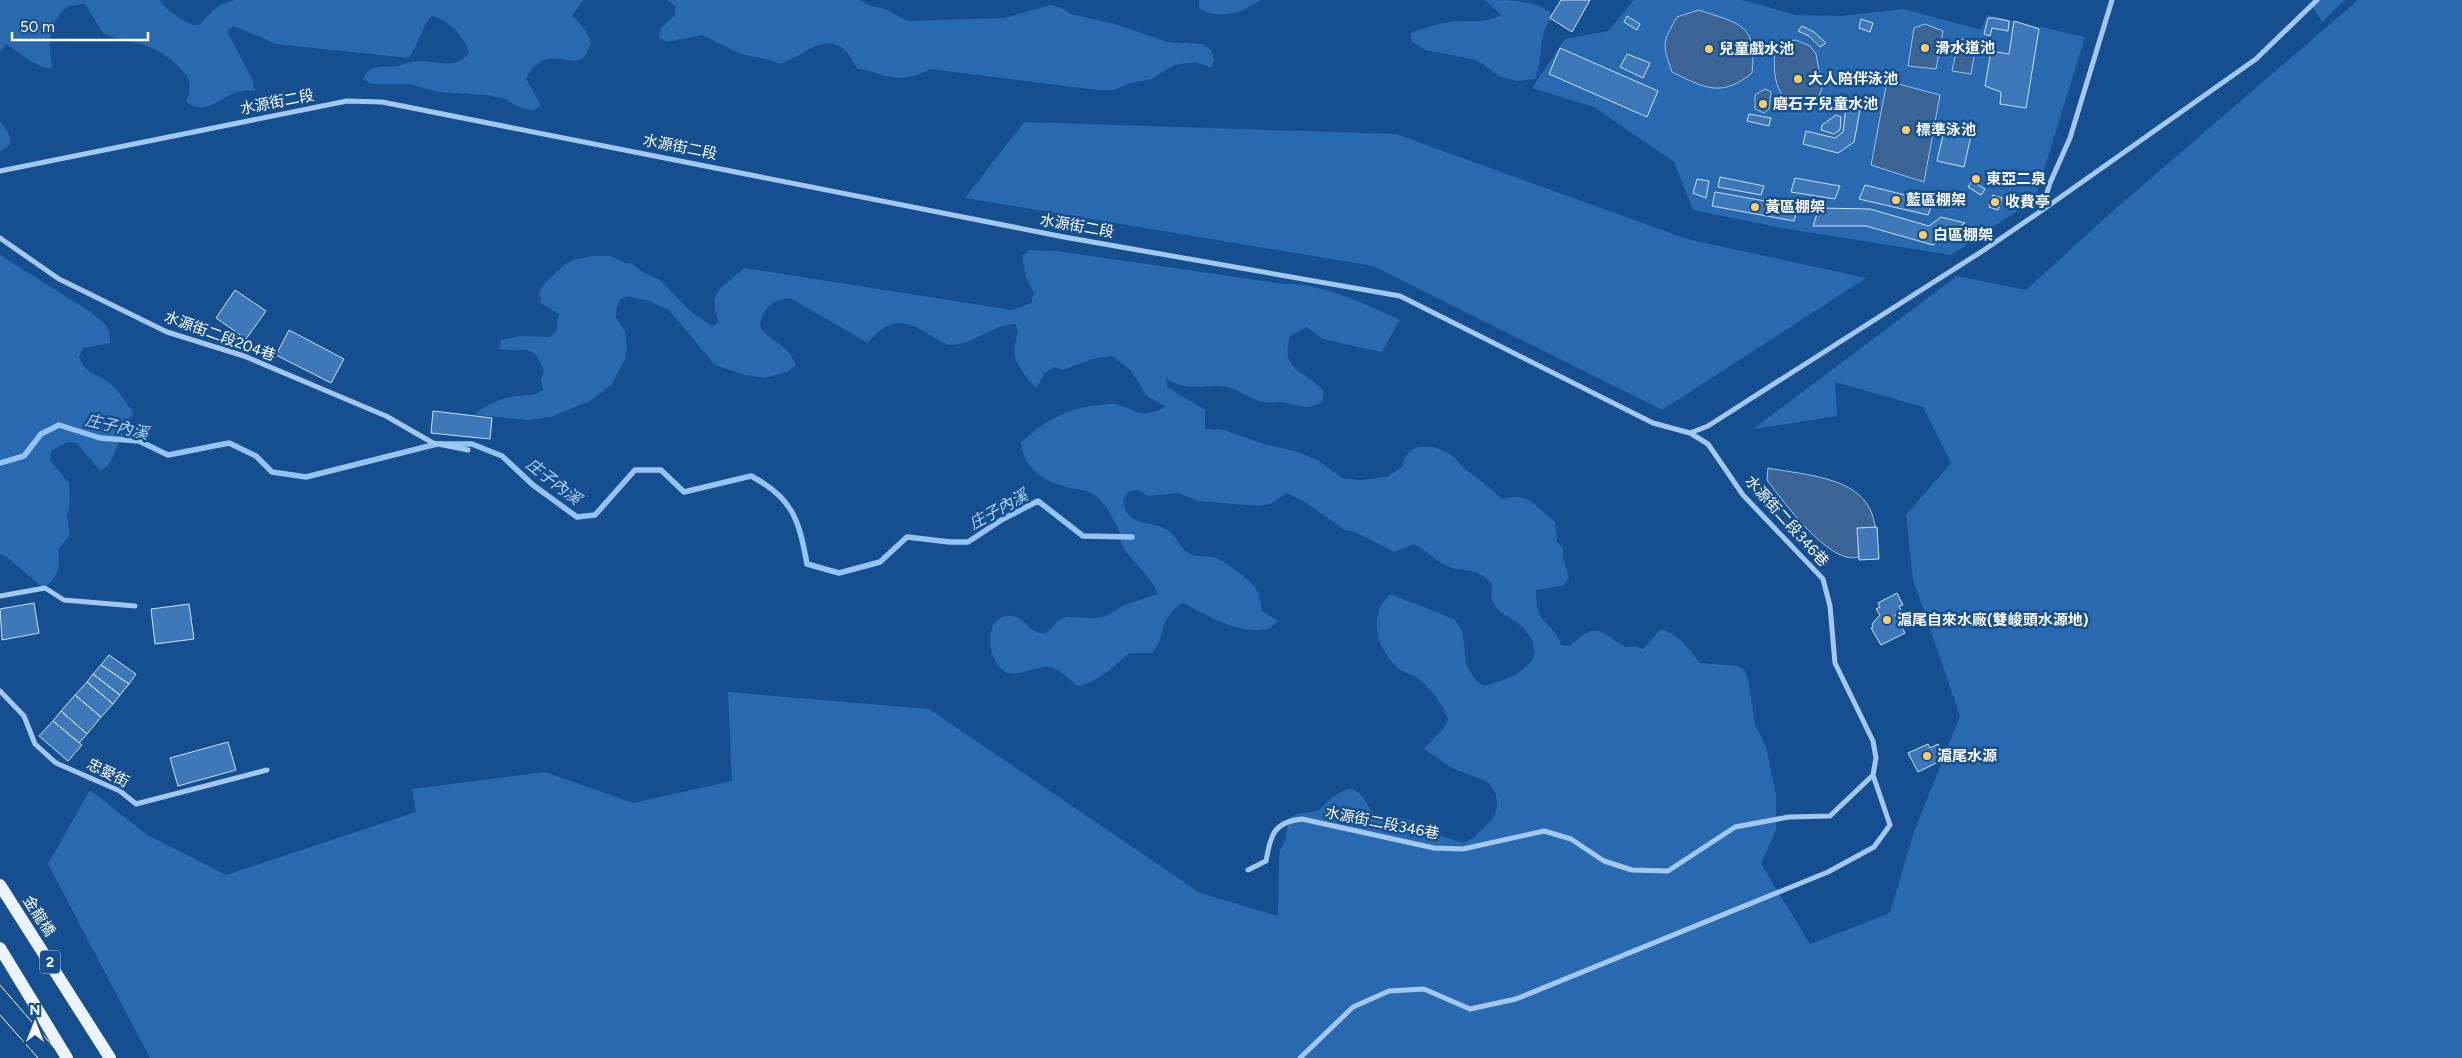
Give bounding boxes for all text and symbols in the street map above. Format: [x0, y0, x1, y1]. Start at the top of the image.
scale bar [12, 10, 149, 42]
text: 50 m [20, 18, 55, 36]
place label: 滑水道池 [1935, 39, 1995, 57]
place label: 兒童戲水池 [1719, 40, 1794, 58]
marker: 滑水道池 [1919, 42, 1931, 54]
marker: 兒童戲水池 [1703, 43, 1715, 55]
place label: 大人陪伴泳池 [1808, 70, 1898, 88]
marker: 大人陪伴泳池 [1792, 73, 1804, 85]
street label: 水源街二段 [238, 86, 316, 118]
place label: 磨石子兒童水池 [1773, 95, 1878, 113]
marker: 磨石子兒童水池 [1757, 98, 1769, 110]
place label: 標準泳池 [1916, 121, 1976, 139]
marker: 標準泳池 [1900, 124, 1912, 136]
street label: 水源街二段 [641, 131, 719, 163]
place label: 東亞二泉 [1986, 170, 2046, 188]
marker: 東亞二泉 [1970, 173, 1982, 185]
place label: 藍區棚架 [1906, 191, 1966, 209]
place label: 收費亭 [2005, 193, 2050, 211]
marker: 藍區棚架 [1890, 194, 1902, 206]
marker: 收費亭 [1989, 196, 2001, 208]
place label: 黃區棚架 [1765, 198, 1825, 216]
marker: 黃區棚架 [1749, 201, 1761, 213]
street label: 水源街二段 [1038, 211, 1116, 241]
place label: 白區棚架 [1933, 226, 1993, 244]
marker: 白區棚架 [1917, 229, 1929, 241]
street label: 水源街二段204巷 [162, 307, 278, 365]
water label: 庄子內溪 [84, 410, 152, 443]
water label: 庄子內溪 [523, 454, 586, 510]
street label: 水源街二段346巷 [1742, 472, 1832, 570]
water label: 庄子內溪 [966, 485, 1033, 533]
place label: 滬尾自來水廠(雙峻頭水源地) [1897, 611, 2089, 629]
marker: 滬尾自來水廠(雙峻頭水源地) [1881, 614, 1893, 626]
place label: 滬尾水源 [1937, 747, 1997, 765]
marker: 滬尾水源 [1921, 750, 1933, 762]
street label: 忠愛街 [84, 755, 132, 791]
street label: 水源街二段346巷 [1323, 803, 1441, 843]
street label: 金龍橋 [19, 892, 59, 940]
road number: 2 [40, 950, 60, 974]
north arrow [10, 998, 60, 1048]
text: N [30, 1002, 40, 1019]

